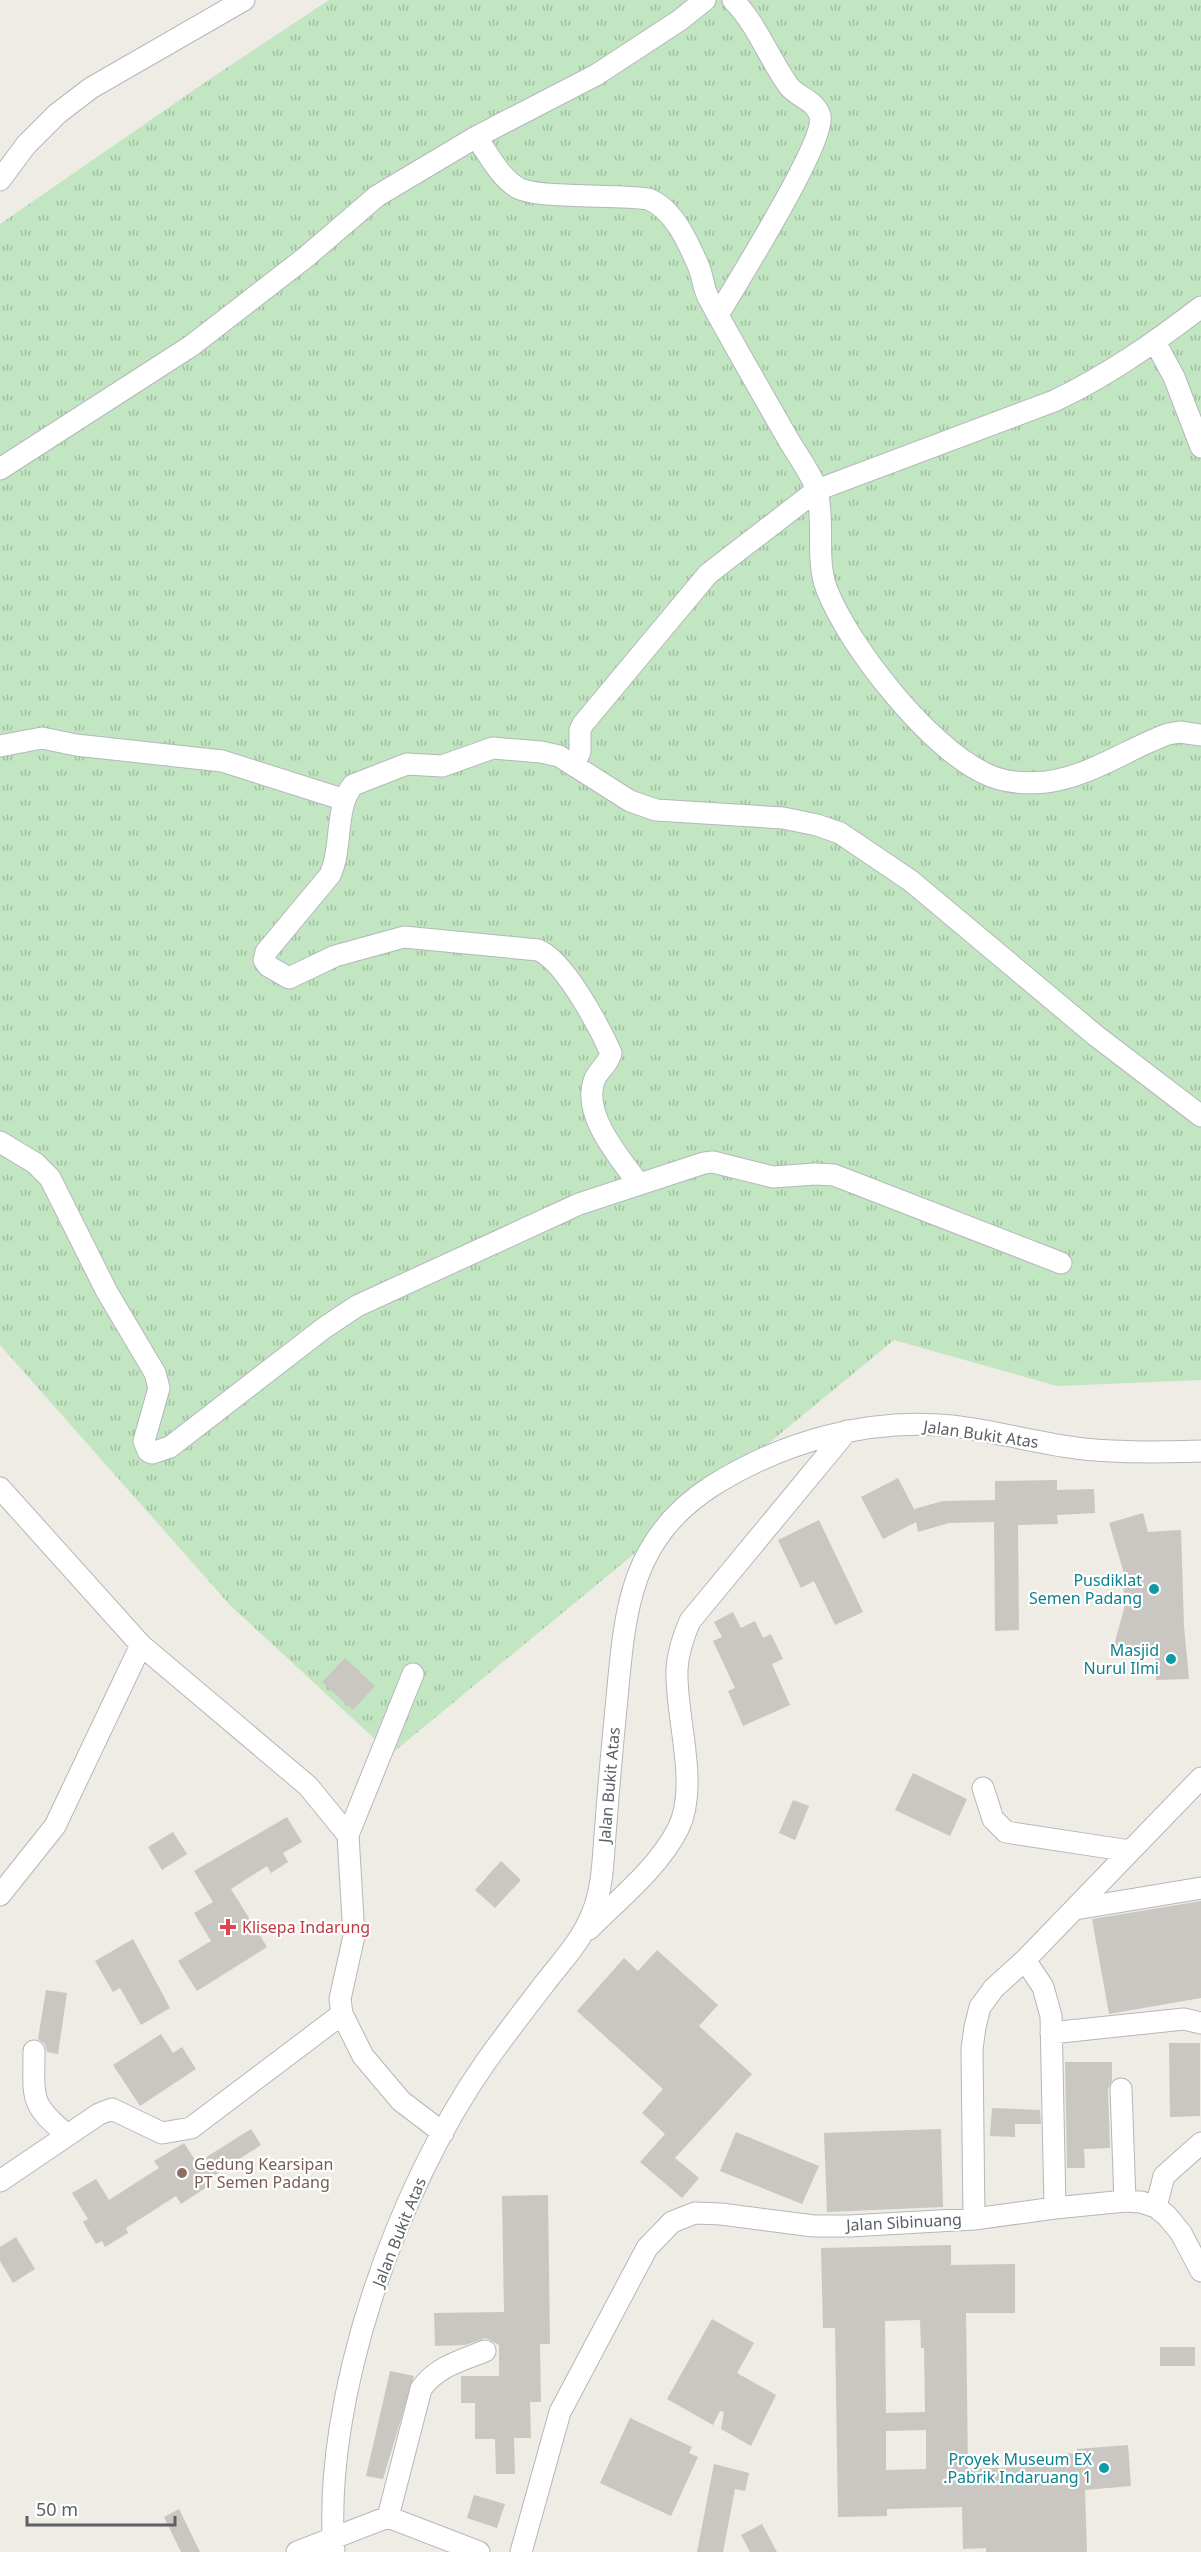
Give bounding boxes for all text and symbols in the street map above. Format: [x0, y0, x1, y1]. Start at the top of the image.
street label: Jalan Bukit Atas [920, 1415, 1040, 1453]
place label: Pusdiklat Semen Padang [1029, 1569, 1142, 1609]
marker: Pusdiklat Semen Padang [1147, 1582, 1161, 1596]
place label: Masjid Nurul Ilmi [1084, 1639, 1159, 1679]
marker: Masjid Nurul Ilmi [1164, 1652, 1178, 1666]
street label: Jalan Bukit Atas [593, 1726, 625, 1846]
place label: Klisepa Indarung [242, 1916, 370, 1938]
marker: Klisepa Indarung [219, 1918, 237, 1936]
place label: Gedung Kearsipan PT Semen Padang [194, 2153, 333, 2193]
marker: Gedung Kearsipan PT Semen Padang [175, 2166, 189, 2180]
street label: Jalan Bukit Atas [366, 2174, 431, 2292]
street label: Jalan Sibinuang [844, 2208, 962, 2236]
place label: Proyek Museum EX .Pabrik Indaruang 1 [943, 2448, 1093, 2488]
marker: Proyek Museum EX .Pabrik Indaruang 1 [1097, 2461, 1111, 2475]
scale bar [27, 2489, 176, 2527]
text: 50 m [36, 2497, 78, 2521]

